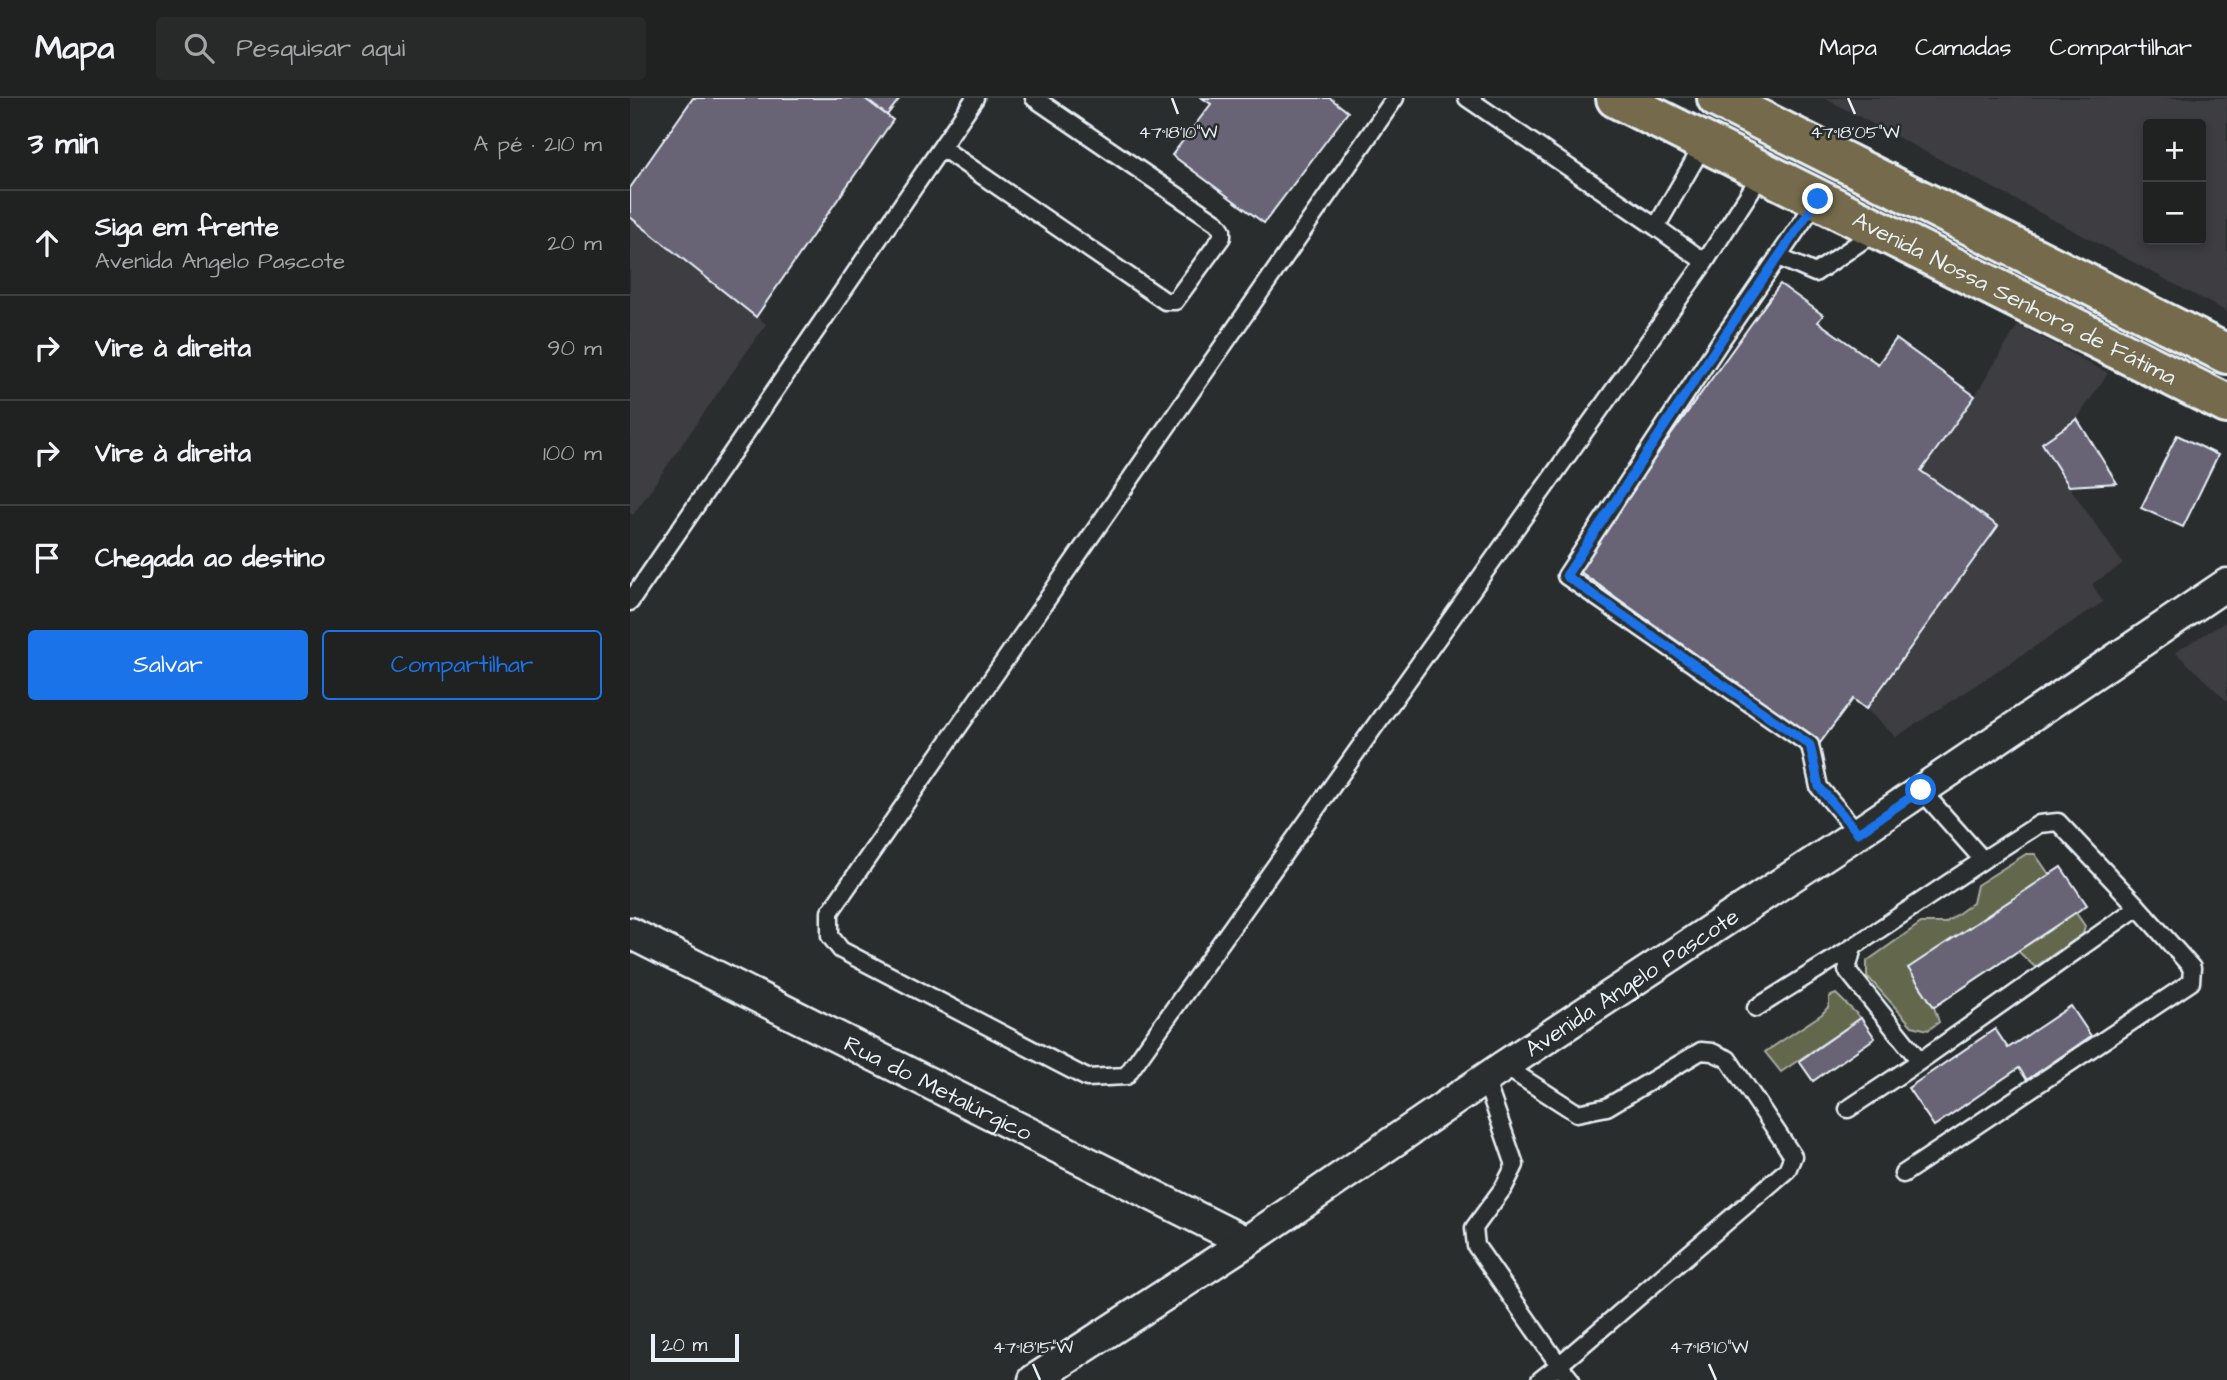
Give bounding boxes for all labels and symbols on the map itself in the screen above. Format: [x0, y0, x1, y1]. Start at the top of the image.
text: 47°18'10"W [1138, 120, 1218, 145]
text: 47°18'05"W [1810, 120, 1900, 145]
route end [1802, 183, 1833, 214]
street label: Avenida Nossa Senhora de Fátima [1847, 204, 2182, 393]
route start [1905, 774, 1936, 805]
street label: Avenida Angelo Pascote [1519, 901, 1745, 1065]
street label: Rua do Metalúrgico [839, 1028, 1037, 1149]
scale bar [651, 1331, 738, 1363]
text: 47°18'15"W [993, 1335, 1073, 1360]
text: 47°18'10"W [1669, 1335, 1749, 1360]

